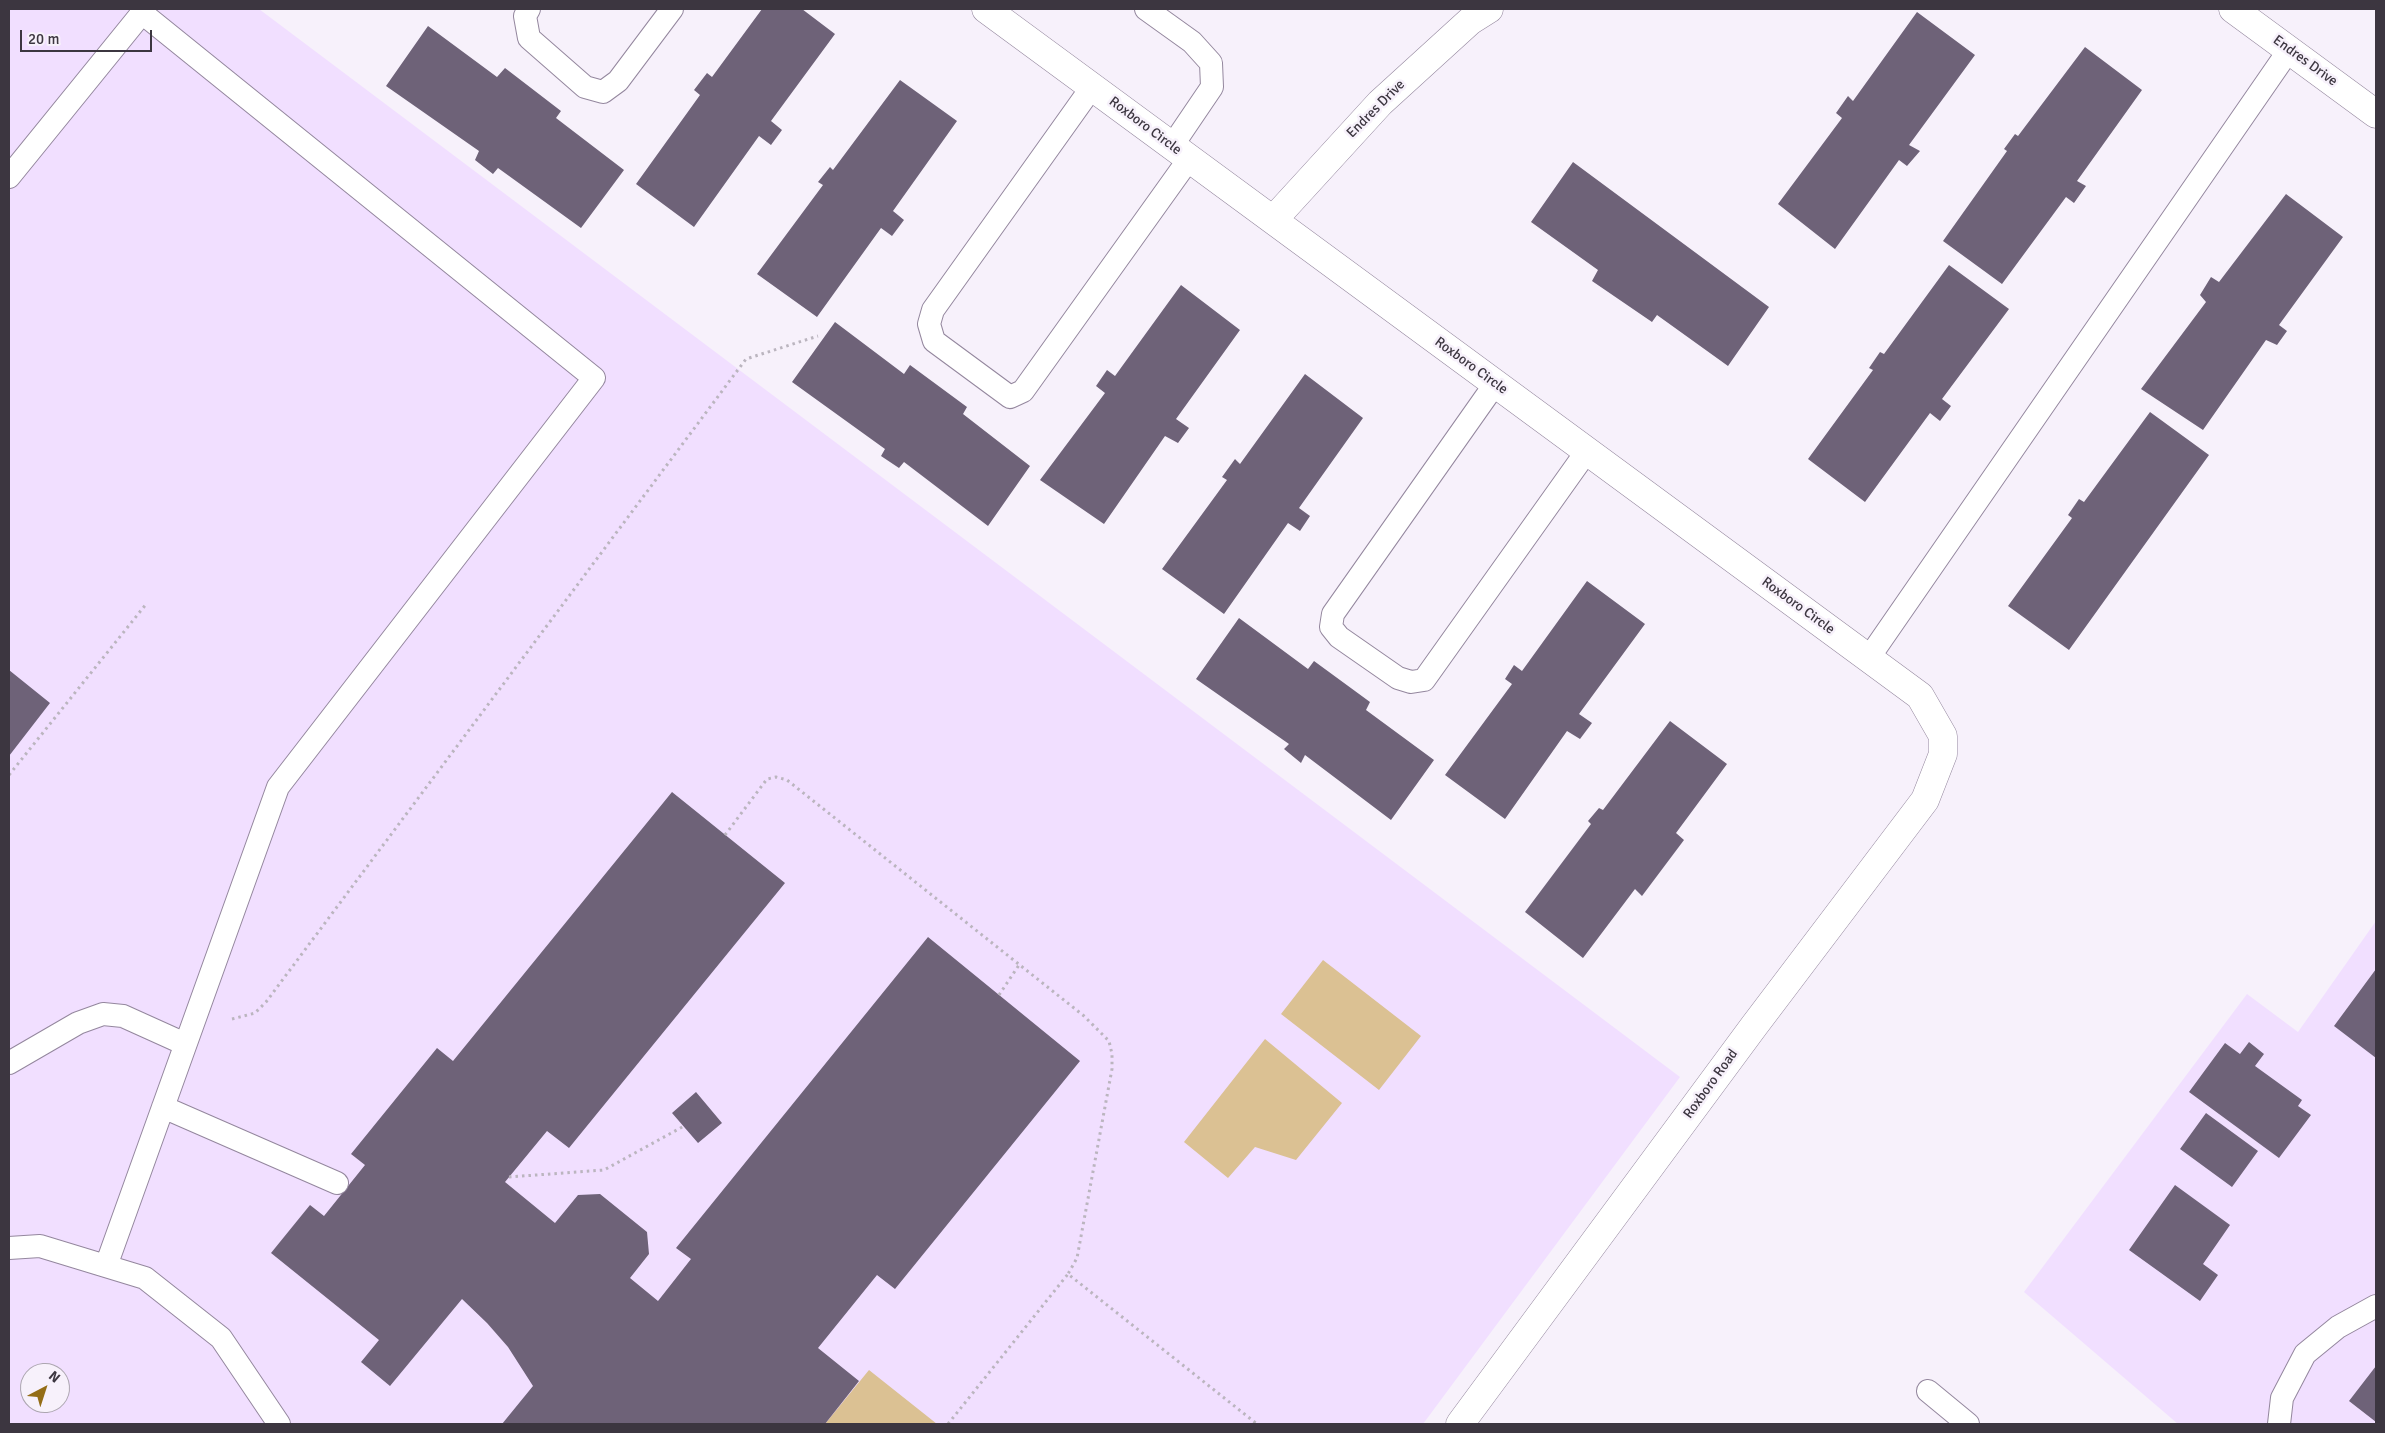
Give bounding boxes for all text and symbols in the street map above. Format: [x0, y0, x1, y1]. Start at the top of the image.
scale bar [22, 20, 155, 52]
text: 20 m [28, 30, 59, 48]
street label: Endres Drive [2270, 32, 2340, 90]
street label: Endres Drive [1343, 76, 1409, 142]
street label: Roxboro Circle [1105, 93, 1185, 159]
street label: Roxboro Circle [1431, 334, 1511, 398]
street label: Roxboro Circle [1758, 574, 1838, 638]
street label: Roxboro Road [1680, 1046, 1742, 1122]
north arrow [20, 1363, 70, 1413]
text: N [45, 1367, 64, 1387]

